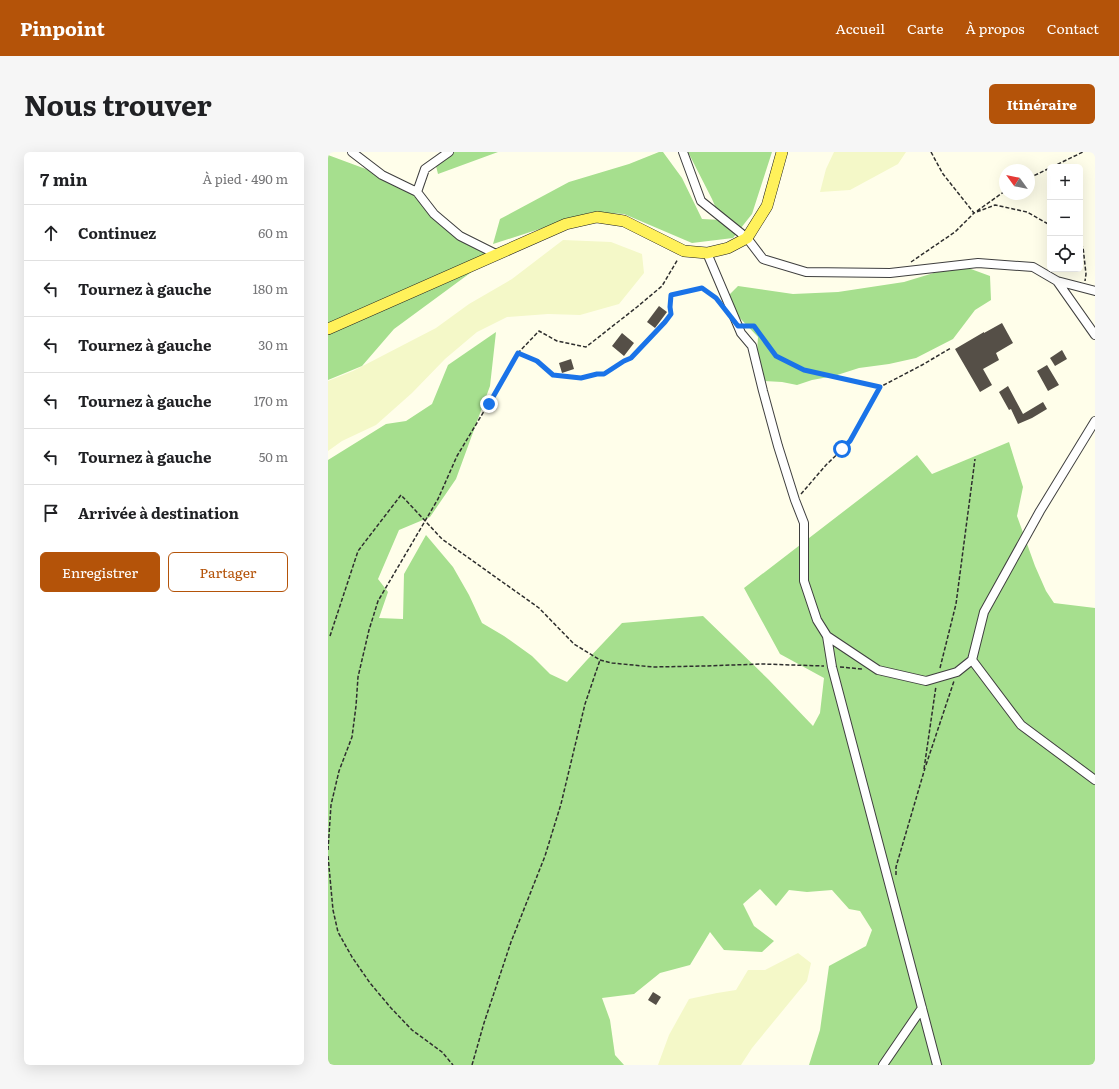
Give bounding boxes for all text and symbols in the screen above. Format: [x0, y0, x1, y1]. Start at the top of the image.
text: Pinpoint [20, 14, 105, 42]
text: Accueil [835, 18, 885, 38]
text: Carte [907, 18, 944, 38]
text: À propos [966, 18, 1025, 38]
text: Contact [1047, 18, 1099, 38]
text: Nous trouver [24, 83, 212, 125]
button: Itinéraire [989, 84, 1095, 124]
north arrow [999, 164, 1035, 200]
map controls [1047, 164, 1083, 272]
button: + [1047, 164, 1083, 200]
text: 7 min [40, 166, 88, 191]
text: À pied · 490 m [203, 169, 288, 188]
button: − [1047, 200, 1083, 236]
text: Continuez [78, 221, 156, 244]
icon: ahead [40, 222, 62, 244]
text: 60 m [258, 223, 288, 242]
button: locate [1047, 236, 1083, 272]
text: Tournez à gauche [78, 277, 211, 300]
icon: left [40, 278, 62, 300]
text: 180 m [253, 279, 288, 298]
text: Tournez à gauche [78, 333, 211, 356]
icon: left [40, 334, 62, 356]
text: 30 m [258, 335, 288, 354]
text: Tournez à gauche [78, 389, 211, 412]
icon: left [40, 390, 62, 412]
text: 170 m [254, 391, 288, 410]
route end [480, 395, 498, 413]
route start [833, 440, 851, 458]
text: Tournez à gauche [78, 445, 211, 468]
icon: left [40, 446, 62, 468]
text: 50 m [259, 447, 288, 466]
text: Arrivée à destination [78, 501, 239, 524]
icon: arrive [40, 502, 62, 524]
button: Enregistrer [40, 552, 160, 592]
button: Partager [168, 552, 288, 592]

